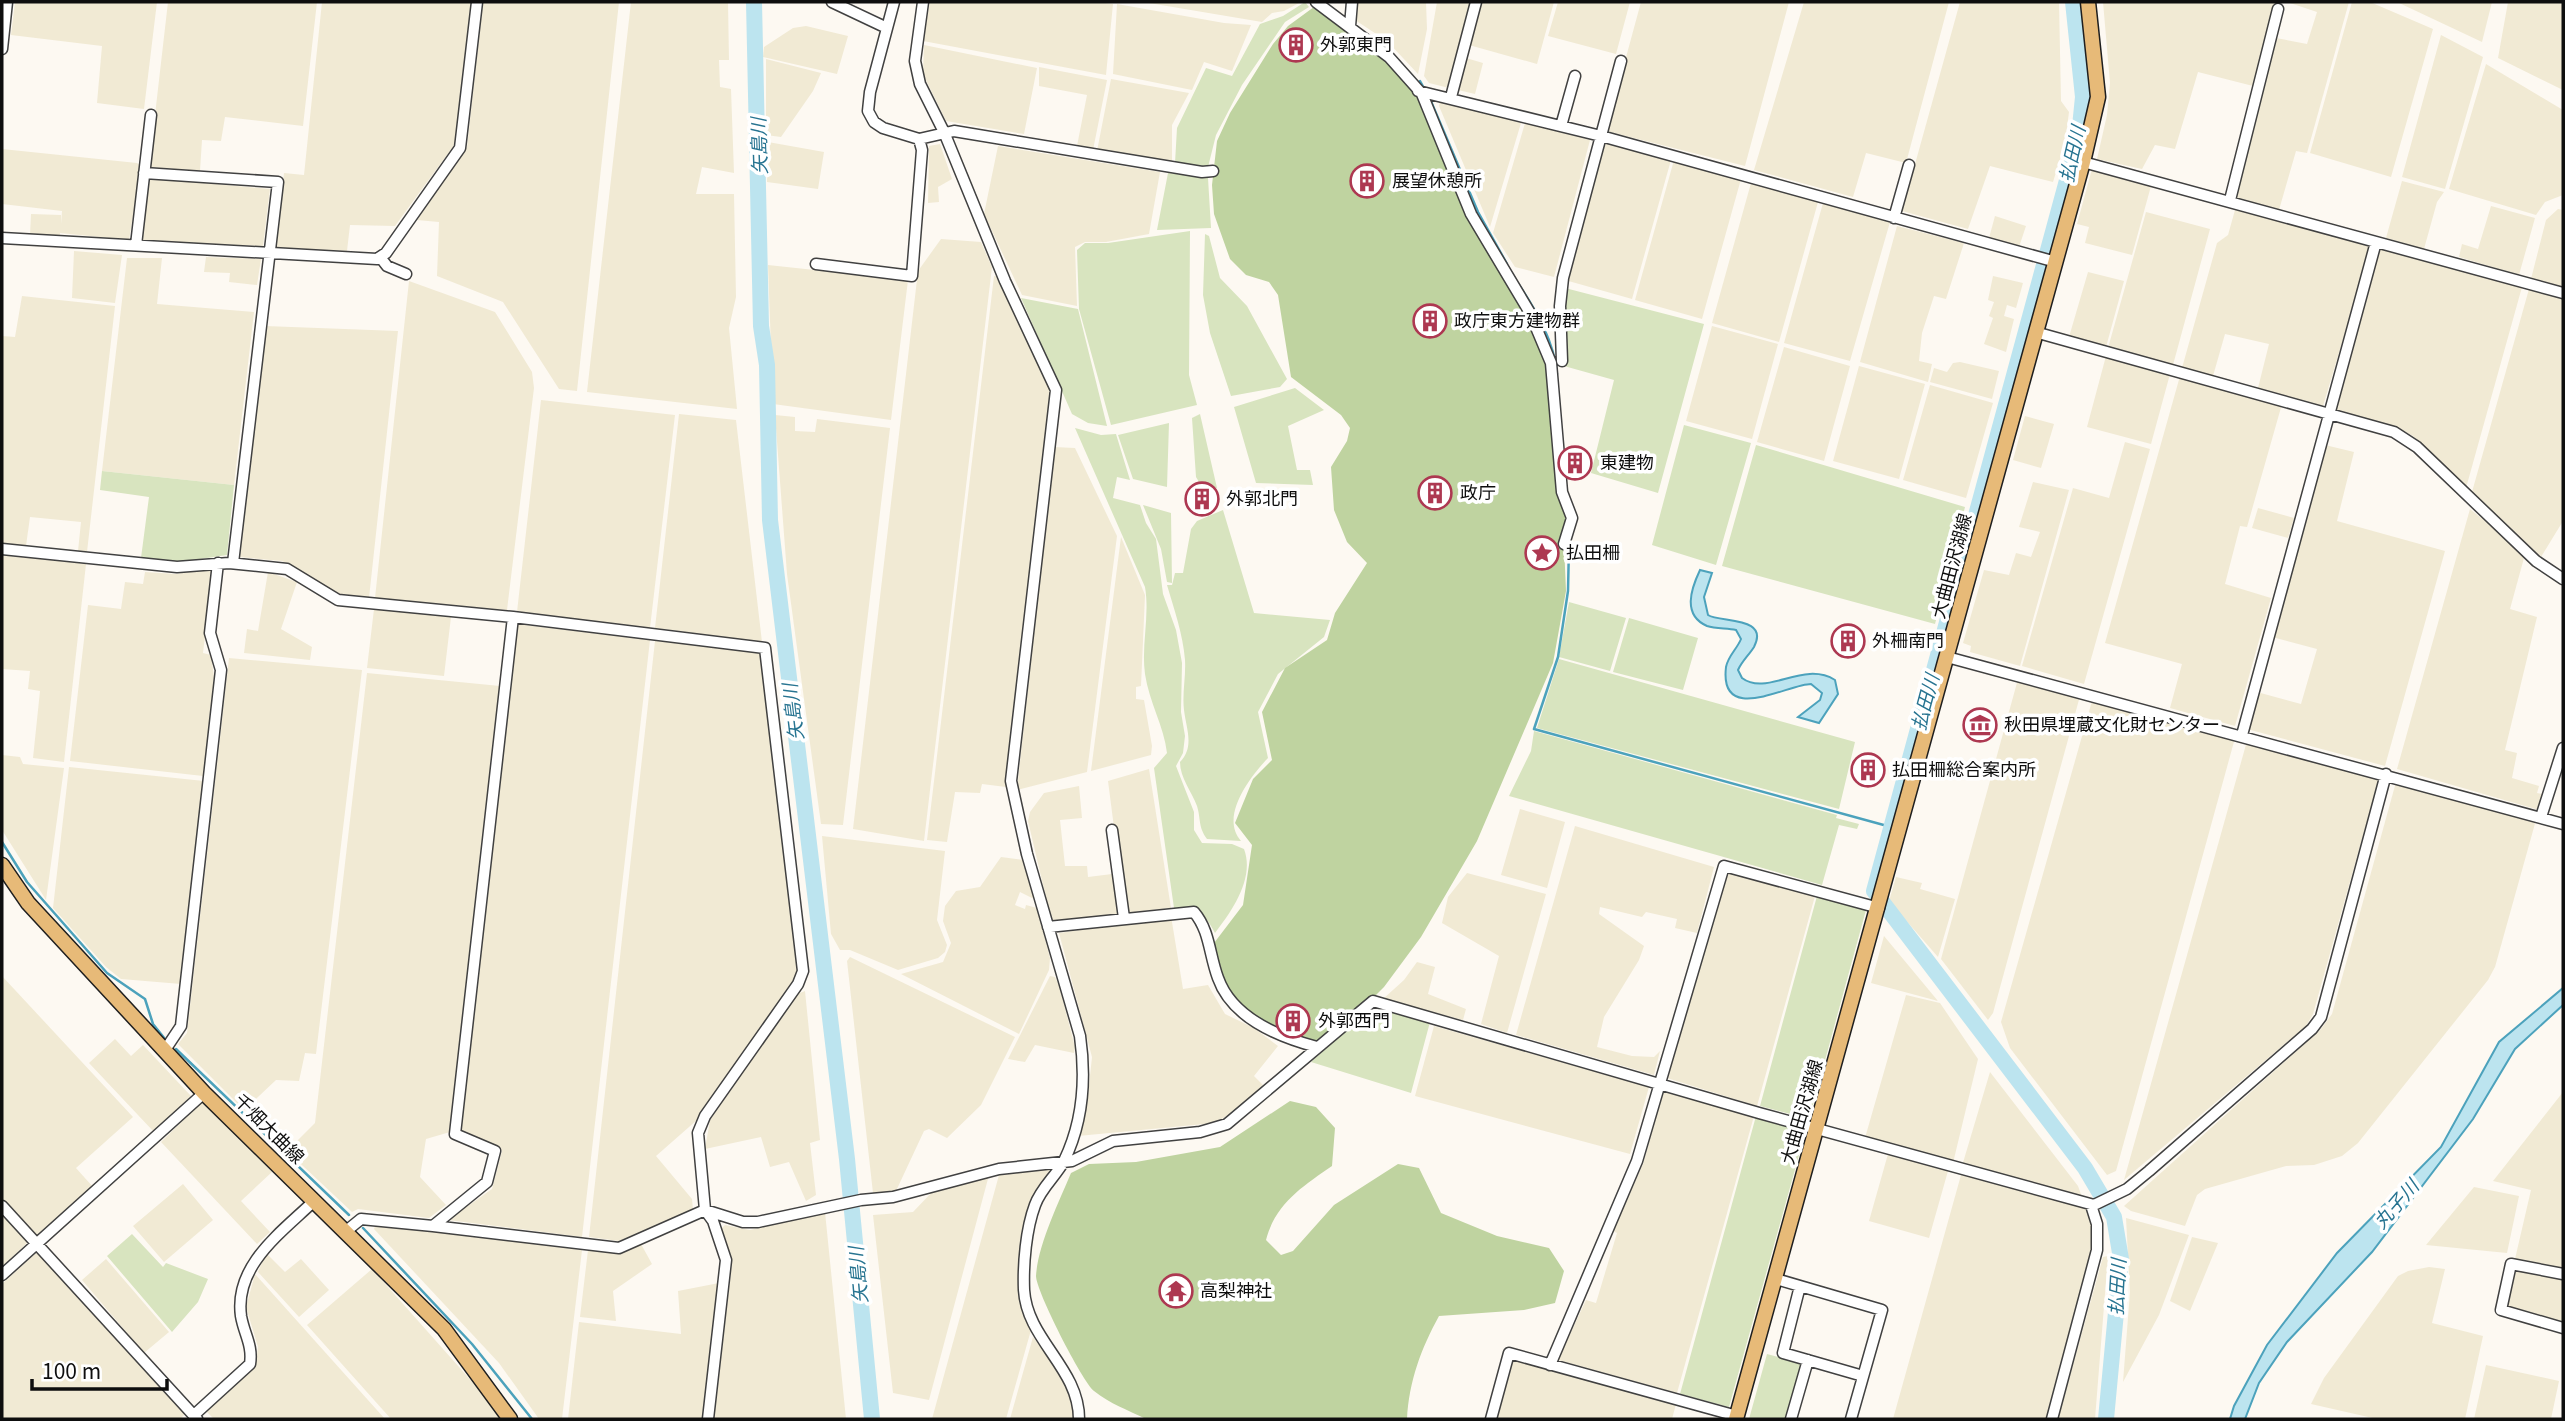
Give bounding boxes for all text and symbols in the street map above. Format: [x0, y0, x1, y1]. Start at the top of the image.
building icon: 外郭東門 [1277, 26, 1315, 64]
place label: 外郭東門 [1320, 30, 1392, 56]
water label: 矢島川 [743, 115, 772, 175]
water label: 払田川 [2051, 121, 2091, 184]
building icon: 展望休憩所 [1348, 162, 1386, 200]
place label: 展望休憩所 [1392, 166, 1482, 192]
building icon: 政庁東方建物群 [1411, 302, 1449, 340]
place label: 政庁東方建物群 [1454, 306, 1580, 332]
building icon: 東建物 [1556, 444, 1594, 482]
place label: 東建物 [1600, 448, 1654, 474]
building icon: 政庁 [1416, 474, 1454, 512]
place label: 政庁 [1460, 478, 1496, 504]
building icon: 外郭北門 [1183, 480, 1221, 518]
place label: 外郭北門 [1226, 484, 1298, 510]
street label: 大曲田沢湖線 [1924, 510, 1977, 621]
place icon: 払田柵 [1523, 534, 1561, 572]
place label: 払田柵 [1566, 538, 1620, 564]
building icon: 外柵南門 [1829, 622, 1867, 660]
place label: 外柵南門 [1872, 626, 1944, 652]
water label: 払田川 [1903, 669, 1944, 733]
water label: 矢島川 [774, 680, 808, 742]
museum icon: 秋田県埋蔵文化財センター [1961, 706, 1999, 744]
place label: 秋田県埋蔵文化財センター [2004, 710, 2220, 736]
building icon: 払田柵総合案内所 [1849, 751, 1887, 789]
place label: 払田柵総合案内所 [1892, 755, 2036, 781]
building icon: 外郭西門 [1274, 1002, 1312, 1040]
place label: 外郭西門 [1318, 1006, 1390, 1032]
street label: 大曲田沢湖線 [1773, 1056, 1827, 1167]
street label: 千畑大曲線 [229, 1087, 311, 1169]
water label: 丸子川 [2366, 1171, 2425, 1233]
water label: 矢島川 [840, 1244, 872, 1305]
water label: 払田川 [2101, 1256, 2131, 1316]
temple icon: 高梨神社 [1157, 1272, 1195, 1310]
place label: 高梨神社 [1200, 1276, 1272, 1302]
scale bar [32, 1348, 166, 1392]
text: 100 m [42, 1355, 101, 1385]

